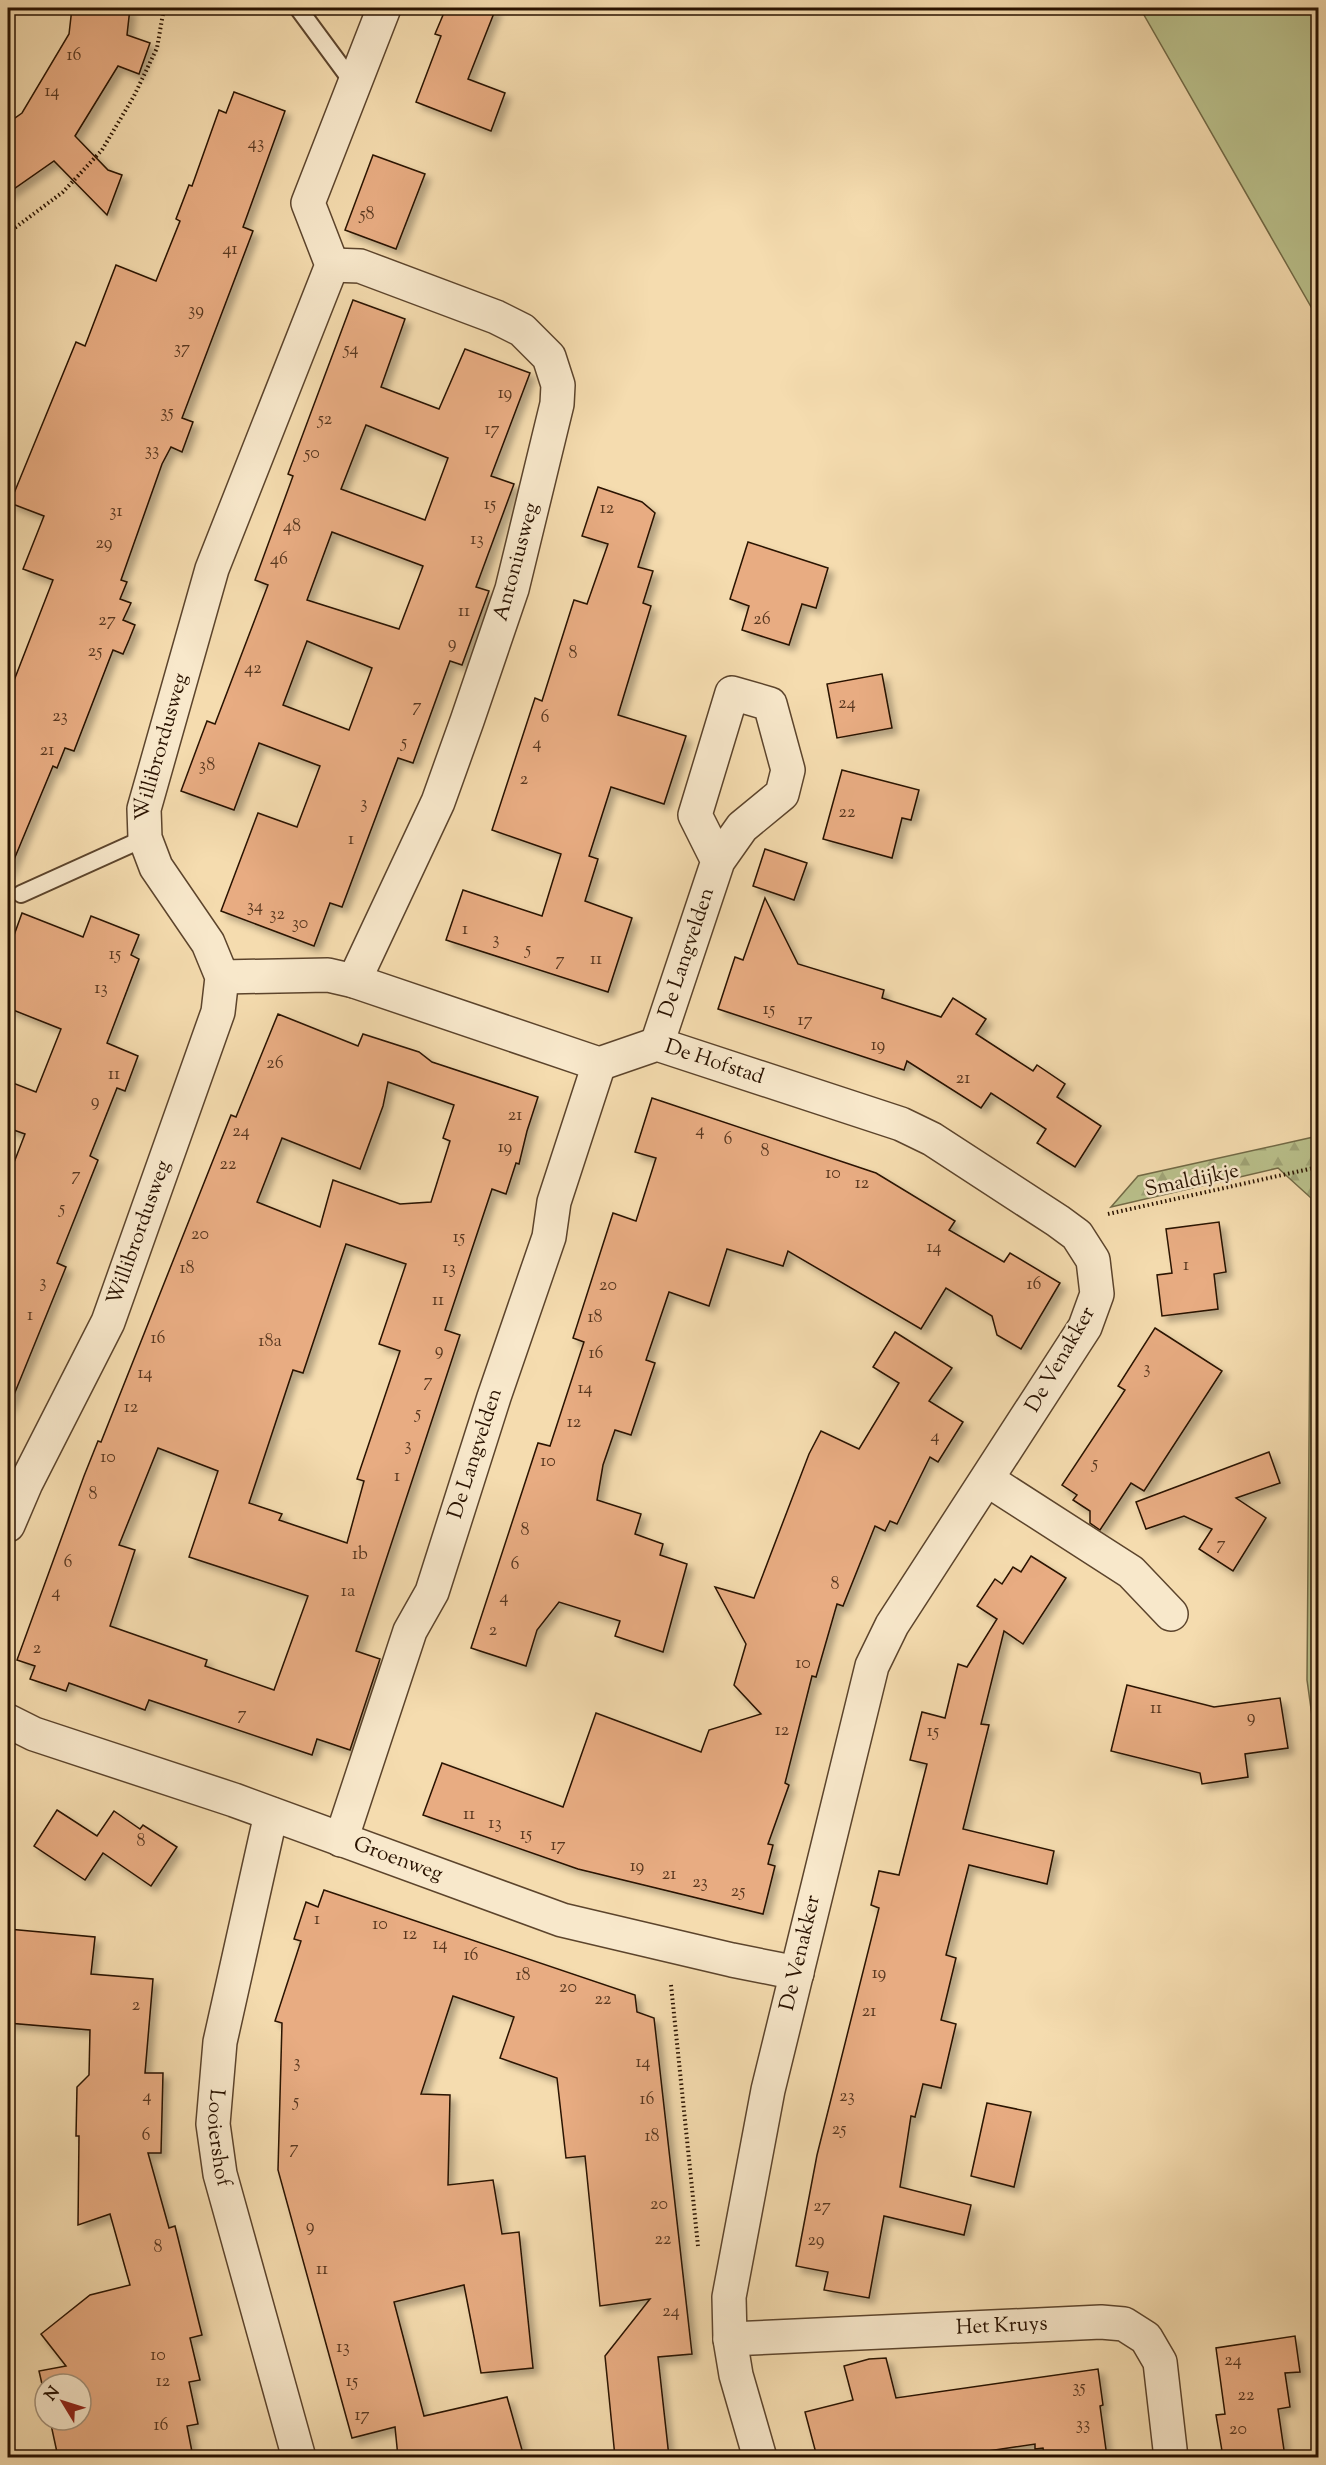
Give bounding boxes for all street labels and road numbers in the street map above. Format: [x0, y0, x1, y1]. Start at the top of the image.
street label: Antoniusweg [487, 499, 547, 625]
street label: Willibrordusweg [129, 670, 197, 821]
street label: De Langvelden [652, 884, 723, 1022]
street label: De Hofstad [661, 1032, 768, 1093]
street label: Willibrordusweg [100, 1156, 179, 1309]
street label: Smaldijkje [1142, 1156, 1242, 1206]
street label: De Venakker [1019, 1301, 1104, 1419]
street label: De Langvelden [441, 1384, 511, 1523]
street label: Groenweg [349, 1830, 447, 1890]
street label: De Venakker [773, 1892, 829, 2014]
street label: Looiershof [198, 2088, 238, 2192]
street label: Het Kruys [955, 2309, 1048, 2344]

